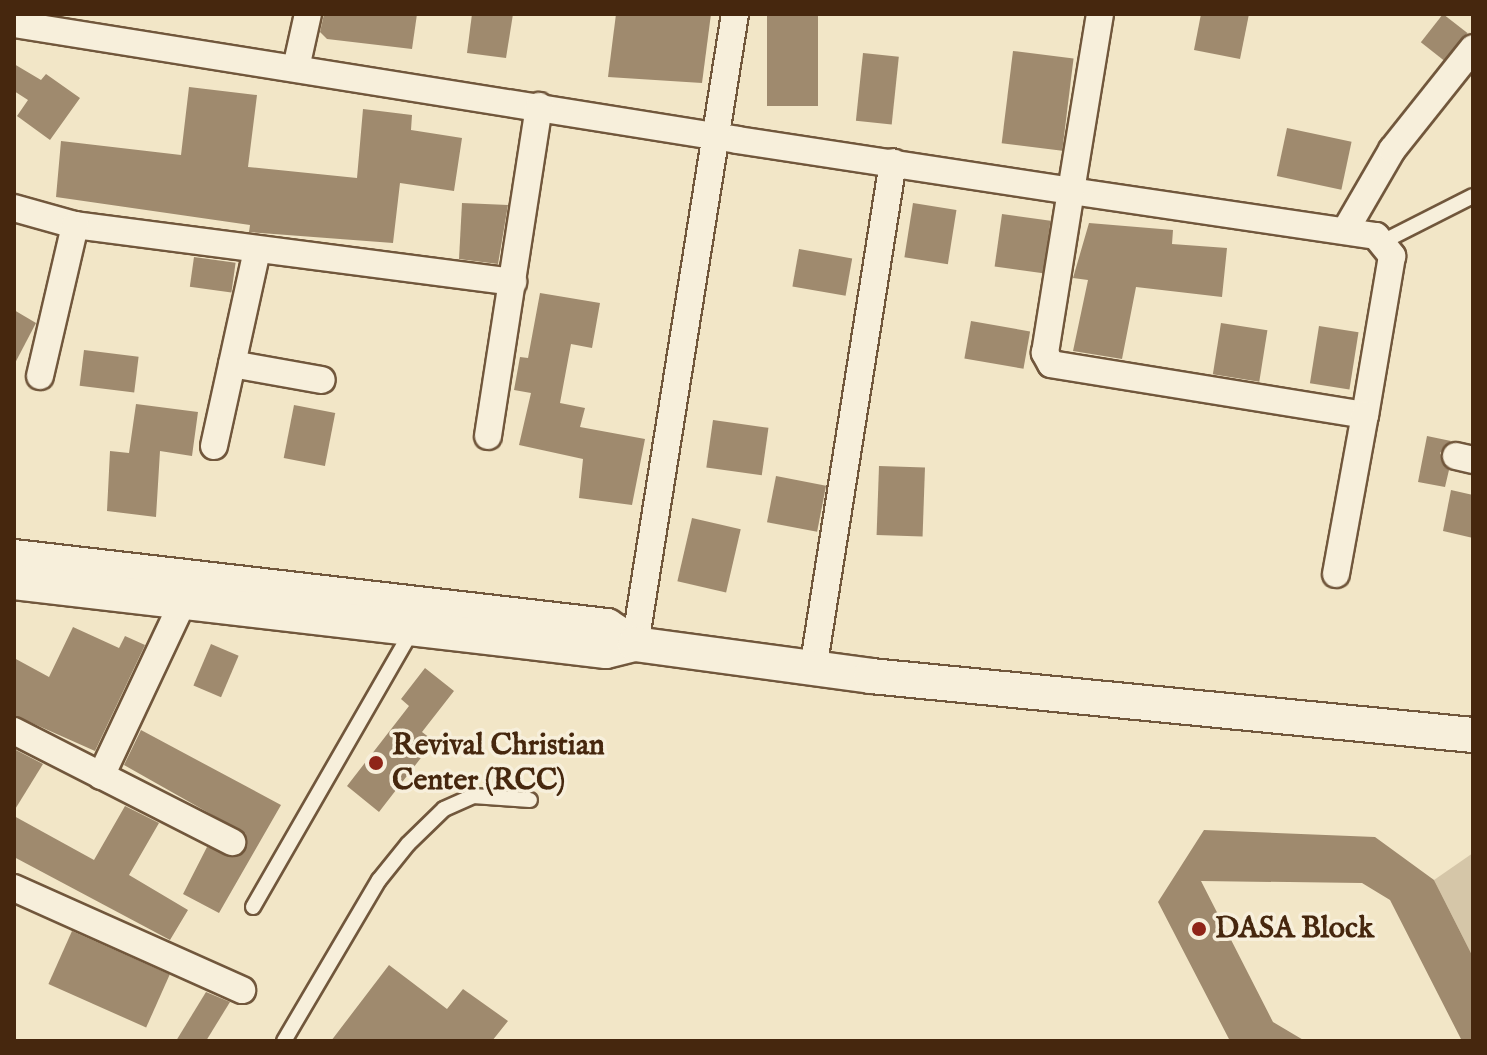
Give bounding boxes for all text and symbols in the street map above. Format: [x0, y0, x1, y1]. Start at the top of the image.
place label: Revival Christian Center (RCC) [392, 728, 605, 798]
marker: Revival Christian Center (RCC) [367, 754, 385, 772]
place label: DASA Block [1215, 911, 1374, 947]
marker: DASA Block [1190, 920, 1208, 938]

